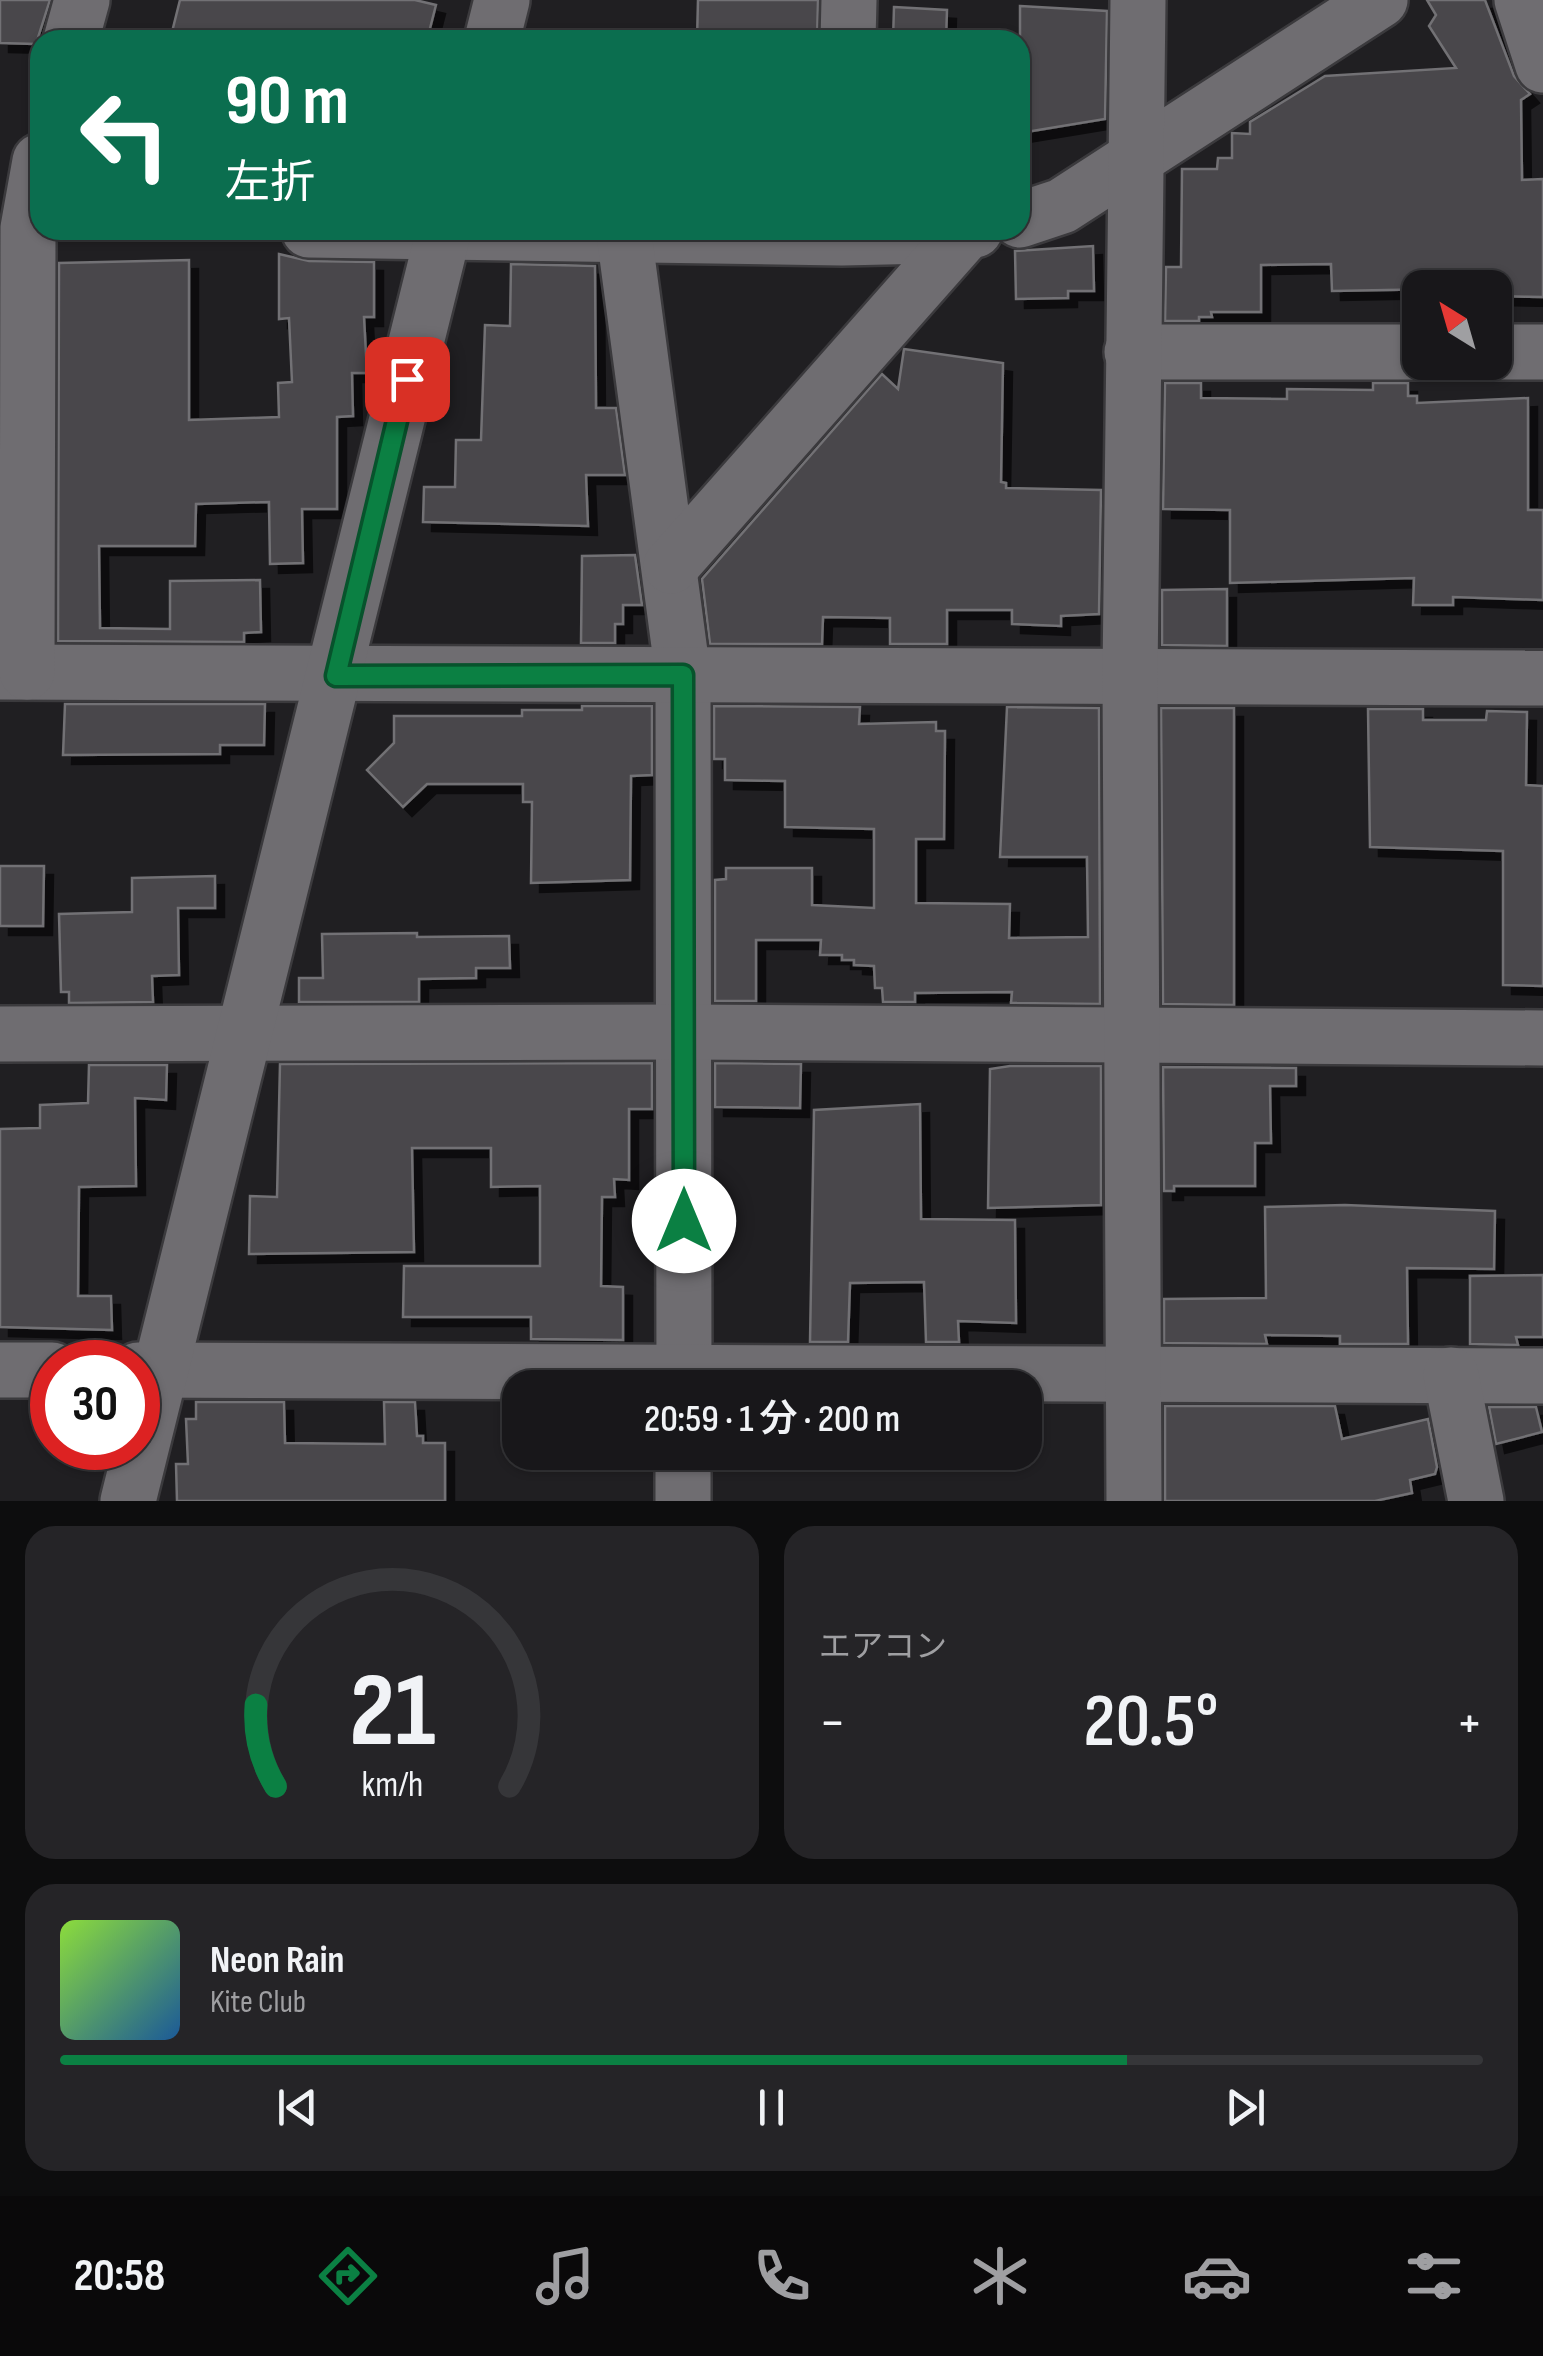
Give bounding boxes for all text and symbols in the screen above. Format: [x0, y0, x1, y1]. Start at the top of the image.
text: 90 m [225, 60, 349, 144]
icon: left [60, 70, 190, 200]
text: 左折 [225, 156, 315, 211]
north arrow [1402, 270, 1512, 380]
map controls [1402, 270, 1512, 380]
pin [365, 337, 450, 422]
icon: arrive [380, 352, 435, 407]
position arrow [632, 1169, 736, 1273]
speed limit sign: 30 [30, 1340, 160, 1470]
text: 20:59 · 1 分 · 200 m [644, 1397, 900, 1442]
text: エアコン [819, 1628, 947, 1667]
text: 21 [349, 1650, 435, 1775]
text: 20.5° [1083, 1677, 1219, 1768]
text: − [819, 1690, 846, 1757]
text: + [1456, 1690, 1483, 1757]
text: km/h [361, 1764, 423, 1807]
text: Neon Rain [210, 1938, 344, 1983]
text: Kite Club [210, 1983, 306, 2022]
icon: previous [270, 2080, 325, 2135]
icon: pause [744, 2080, 799, 2135]
icon: next [1218, 2080, 1273, 2135]
icon: directions [313, 2241, 383, 2311]
icon: music [530, 2241, 600, 2311]
icon: phone [747, 2241, 817, 2311]
icon: climate [965, 2241, 1035, 2311]
icon: car [1182, 2241, 1252, 2311]
icon: filters [1399, 2241, 1469, 2311]
text: 20:58 [74, 2249, 165, 2304]

